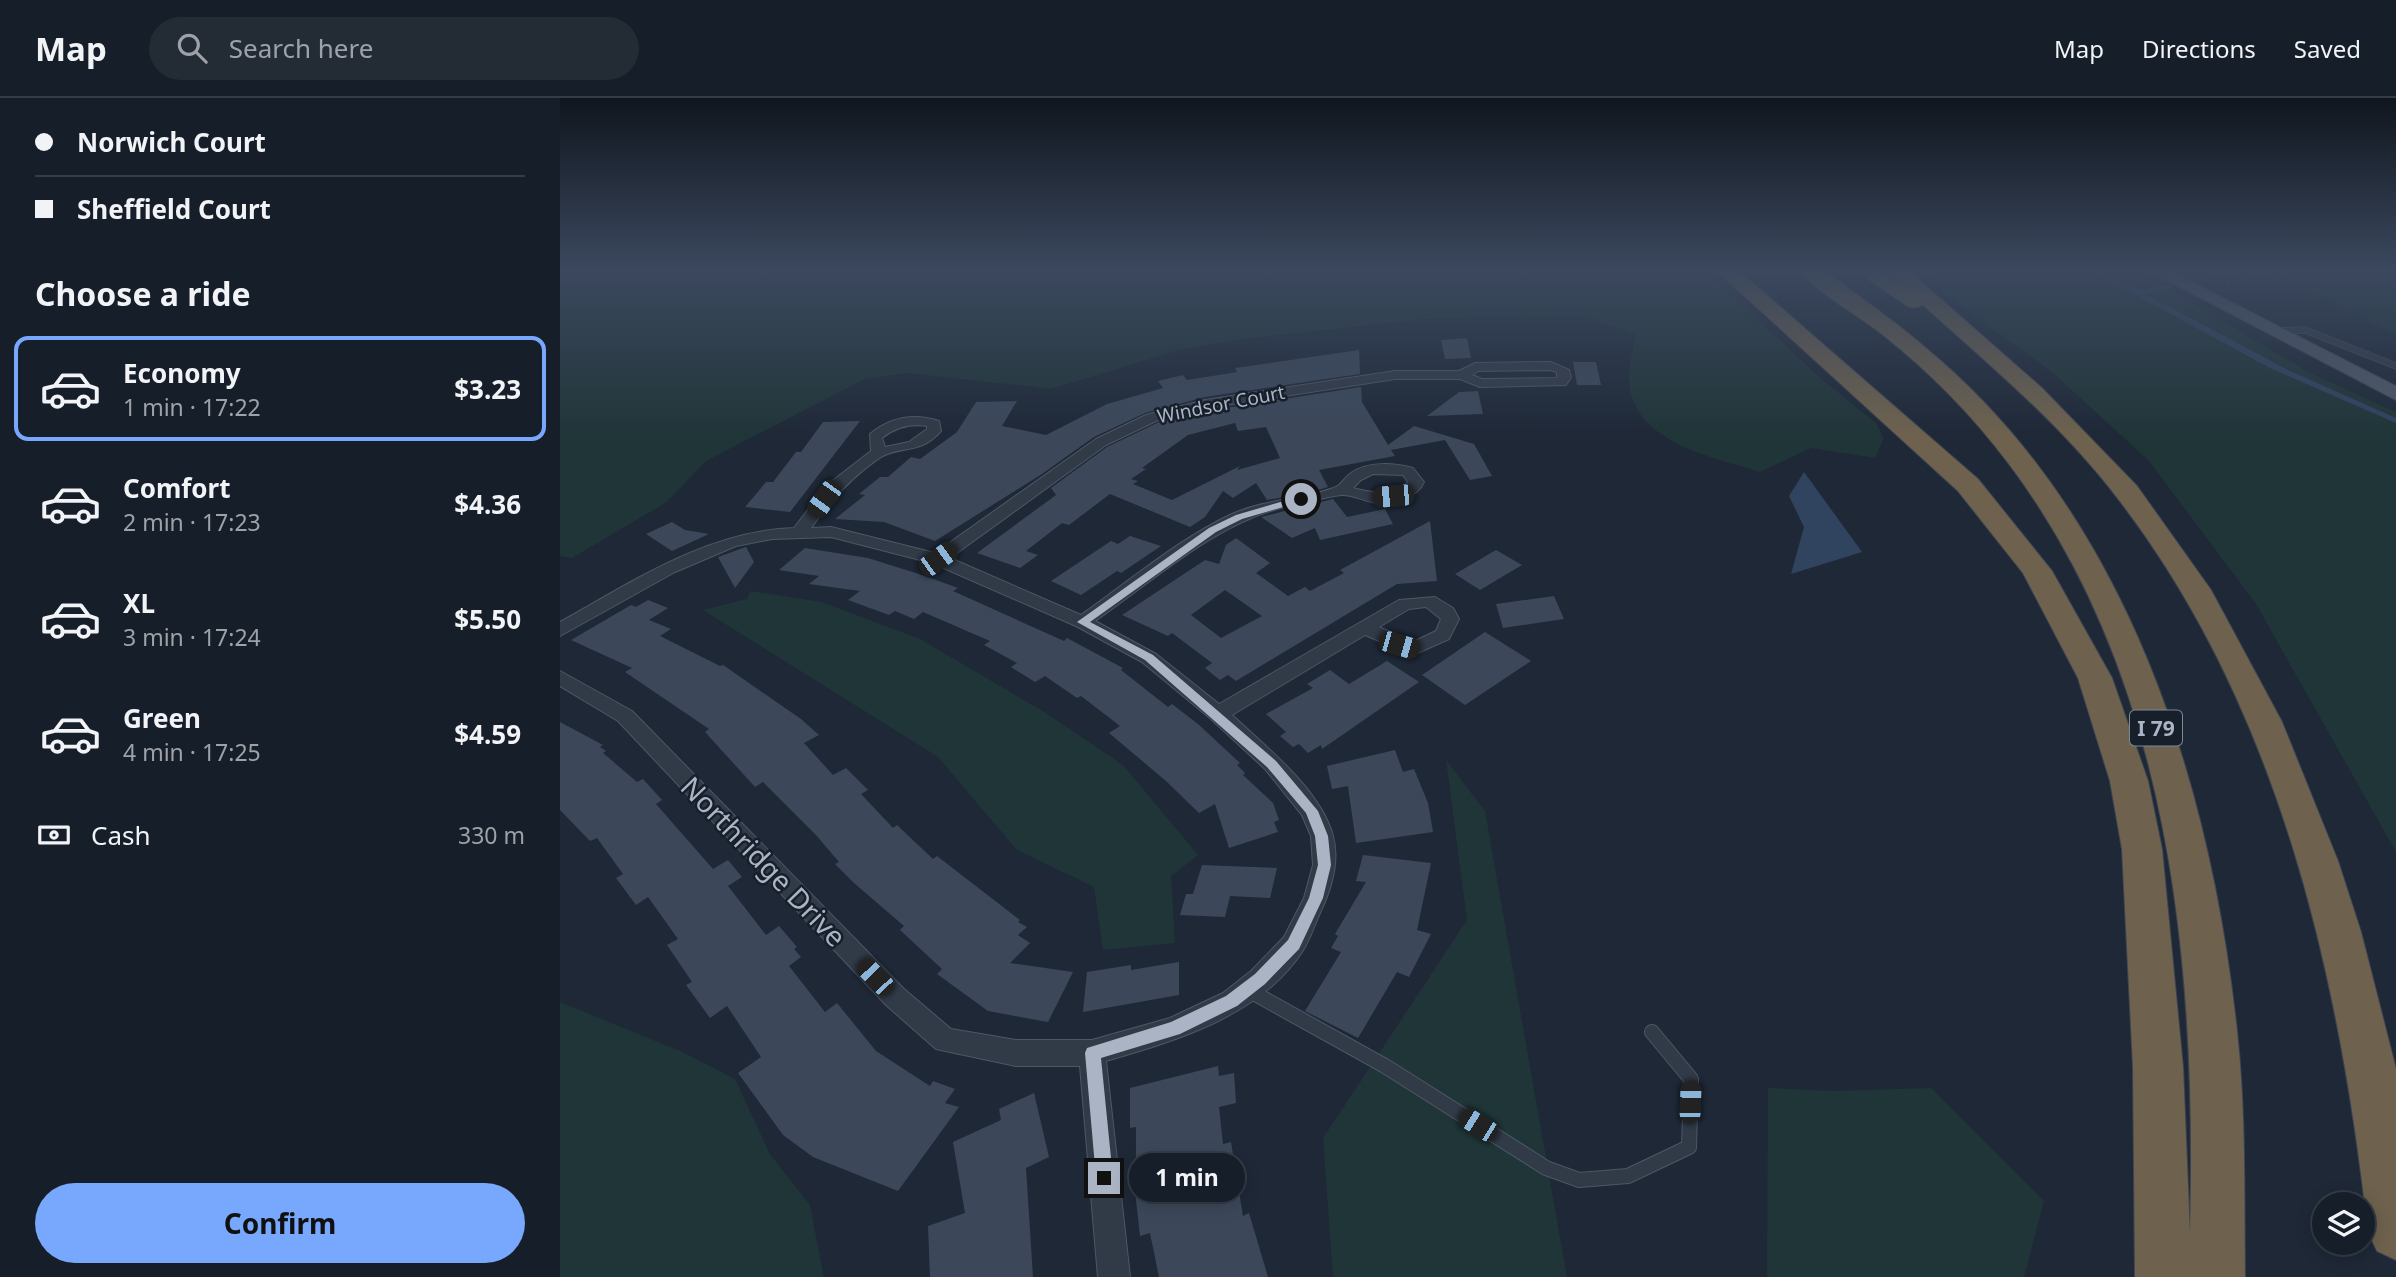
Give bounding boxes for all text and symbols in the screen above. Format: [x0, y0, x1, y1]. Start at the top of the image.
search box [149, 17, 639, 80]
text: Map [35, 26, 107, 71]
icon: search [173, 29, 211, 67]
text: Search here [229, 30, 373, 66]
text: Map [2054, 32, 2104, 65]
text: Directions [2142, 32, 2256, 65]
text: Saved [2294, 32, 2361, 65]
text: Norwich Court [77, 124, 266, 160]
text: Sheffield Court [77, 191, 271, 227]
text: Choose a ride [35, 272, 251, 315]
text: Economy [123, 355, 241, 391]
icon: car [39, 357, 102, 420]
text: $3.23 [454, 371, 521, 407]
street label: Windsor Court [1155, 379, 1287, 429]
text: 1 min · 17:22 [123, 391, 261, 423]
text: Comfort [123, 470, 231, 506]
icon: car [39, 472, 102, 535]
car [804, 476, 845, 522]
route start [1285, 483, 1317, 515]
car [1372, 484, 1415, 508]
text: $4.36 [454, 486, 521, 522]
text: 2 min · 17:23 [123, 506, 261, 538]
car [915, 538, 962, 580]
text: XL [123, 585, 155, 621]
icon: car [39, 587, 102, 650]
text: $5.50 [454, 601, 521, 637]
text: 3 min · 17:24 [123, 621, 261, 653]
car [1376, 629, 1423, 661]
text: Green [123, 700, 201, 736]
icon: car [39, 702, 102, 765]
road number: I 79 [2130, 710, 2182, 746]
text: $4.59 [454, 716, 521, 752]
text: 4 min · 17:25 [123, 736, 261, 768]
street label: Northridge Drive [673, 768, 855, 954]
icon: cash [35, 816, 73, 854]
text: Cash [91, 817, 151, 853]
text: 330 m [458, 819, 525, 851]
car [853, 955, 898, 999]
car [1679, 1081, 1702, 1123]
car [1455, 1105, 1502, 1145]
callout: 1 min [1128, 1154, 1244, 1202]
text: 1 min [1155, 1161, 1219, 1193]
route end [1088, 1162, 1120, 1194]
button: Confirm [35, 1183, 525, 1263]
map controls [2312, 1192, 2375, 1255]
button: layers [2312, 1192, 2375, 1255]

